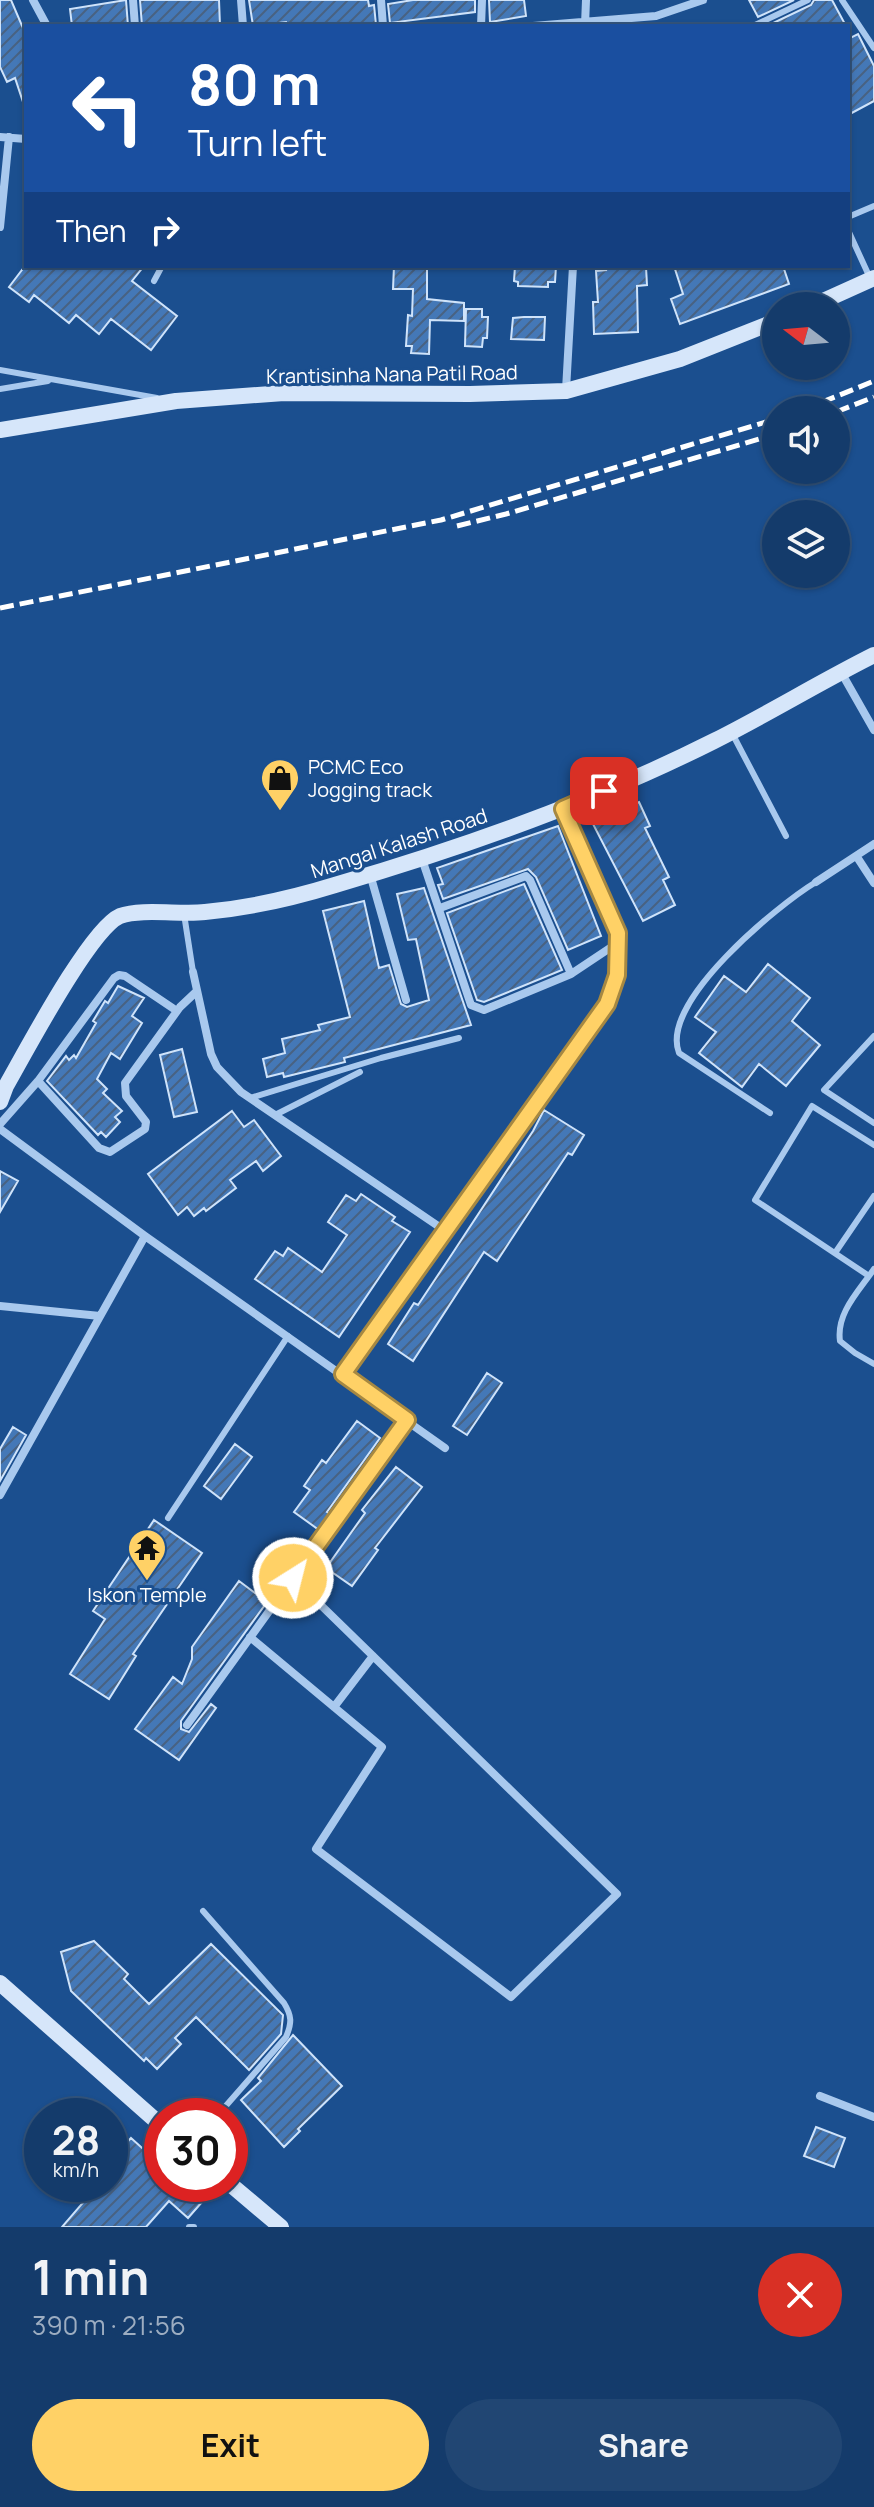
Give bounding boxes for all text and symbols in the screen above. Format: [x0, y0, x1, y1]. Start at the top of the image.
text: 80 m [188, 45, 321, 122]
icon: left [56, 56, 160, 160]
text: Turn left [188, 118, 327, 167]
icon: right [143, 208, 187, 252]
text: Then [56, 210, 127, 251]
north arrow [762, 292, 850, 380]
map controls [762, 292, 850, 588]
street label: Krantisinha Nana Patil Road [266, 358, 518, 390]
button: sound [762, 396, 850, 484]
button: layers [762, 500, 850, 588]
place label: PCMC Eco Jogging track [308, 753, 433, 803]
shop icon: PCMC Eco Jogging track [259, 757, 301, 812]
pin [570, 757, 638, 825]
icon: arrive [582, 769, 626, 813]
street label: Mangal Kalash Road [307, 802, 491, 884]
temple icon: Iskon Temple [126, 1527, 168, 1582]
position arrow [251, 1536, 335, 1620]
place label: Iskon Temple [87, 1581, 207, 1608]
speed limit sign: 30 [144, 2098, 248, 2202]
text: 28 [52, 2112, 100, 2167]
text: km/h [53, 2156, 99, 2183]
text: 1 min [32, 2244, 149, 2309]
button: close [758, 2253, 842, 2337]
text: 390 m · 21:56 [32, 2307, 186, 2343]
button: Exit [32, 2399, 429, 2491]
button: Share [445, 2399, 842, 2491]

